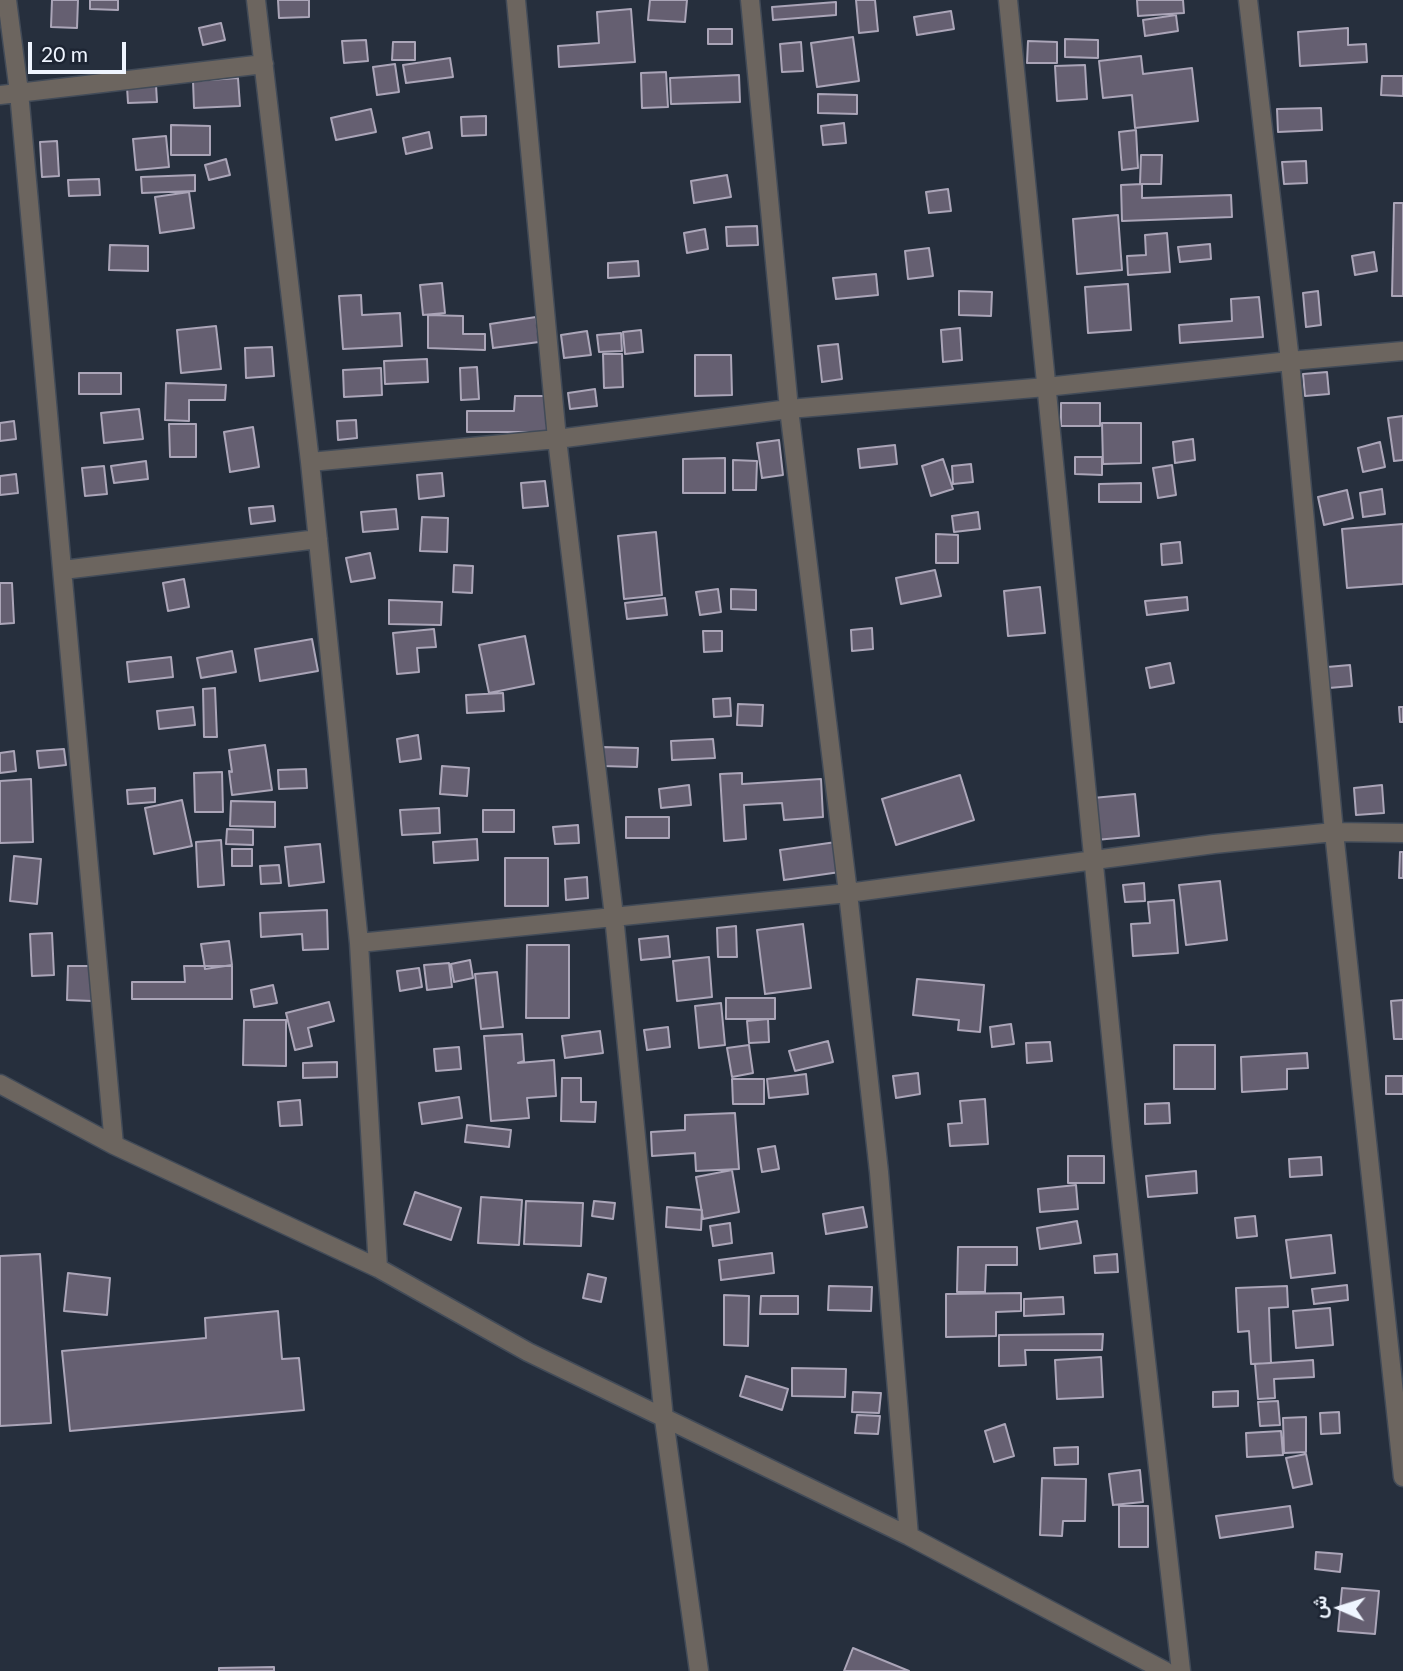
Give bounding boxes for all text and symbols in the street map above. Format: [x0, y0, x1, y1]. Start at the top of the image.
scale bar [32, 28, 130, 72]
text: 20 m [41, 41, 88, 66]
north arrow [1305, 1573, 1375, 1643]
text: ش [1306, 1595, 1331, 1619]

